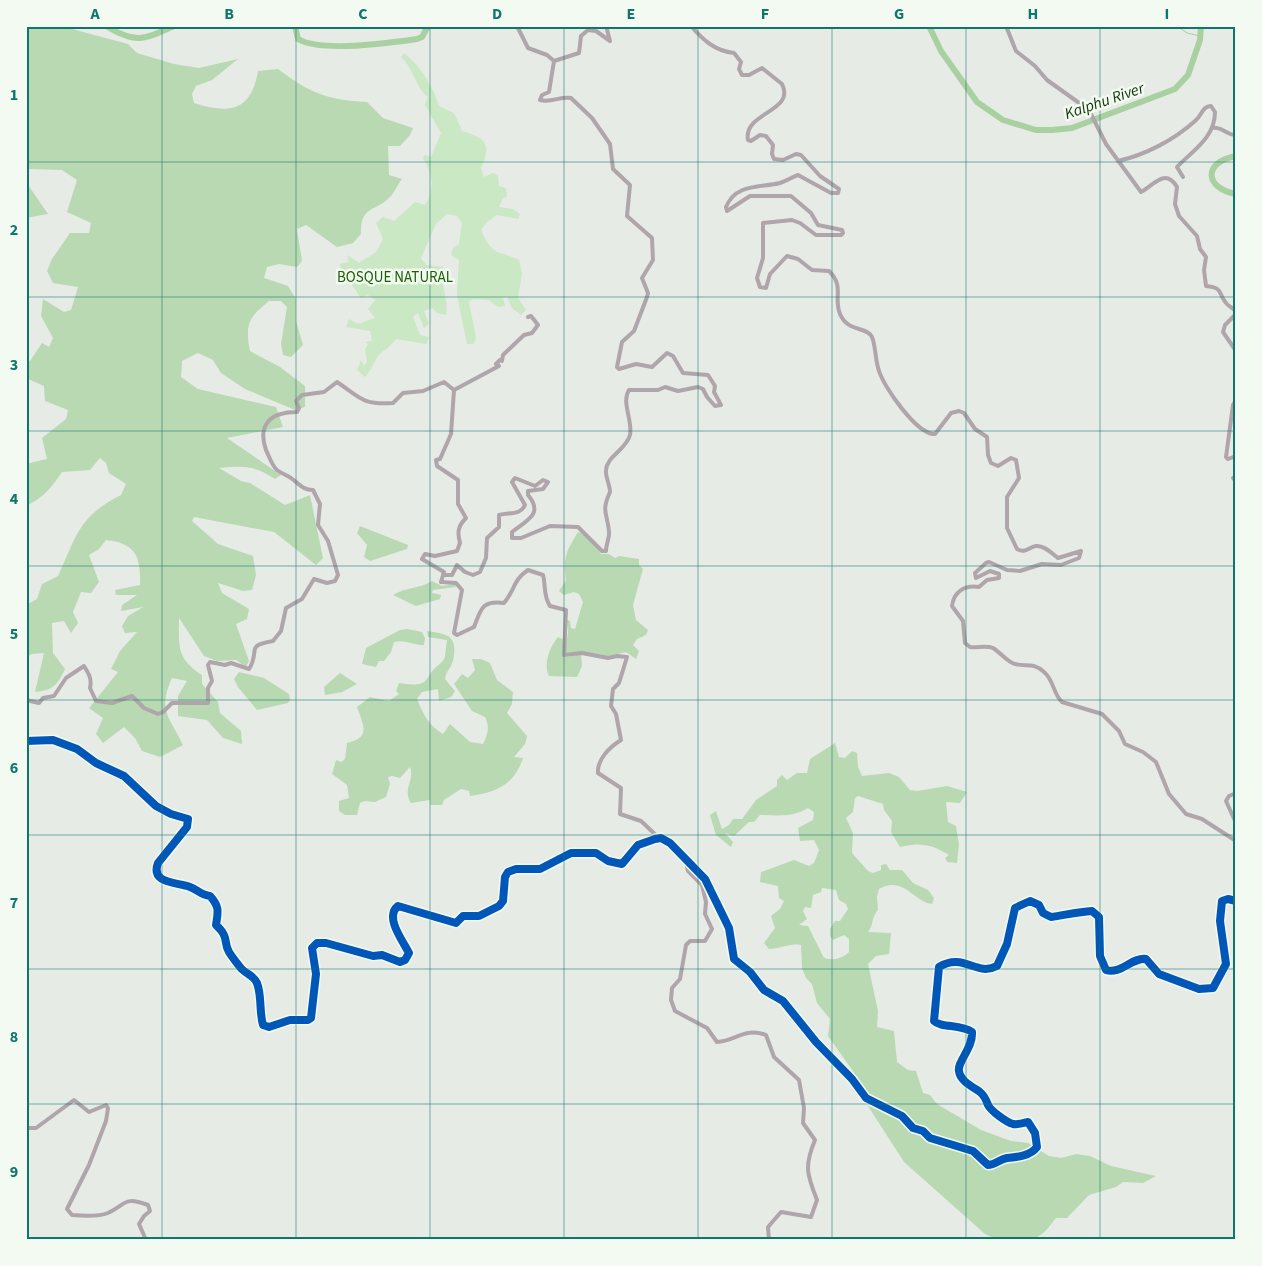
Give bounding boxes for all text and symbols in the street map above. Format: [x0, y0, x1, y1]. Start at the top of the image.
text: A [89, 3, 100, 25]
text: B [224, 3, 234, 25]
text: C [358, 3, 368, 25]
text: D [492, 3, 502, 25]
text: E [627, 3, 635, 25]
text: F [761, 3, 769, 25]
text: G [894, 3, 904, 25]
text: H [1028, 3, 1038, 25]
text: I [1165, 3, 1169, 25]
water label: Kalphu River [1062, 77, 1148, 125]
text: 1 [10, 84, 18, 106]
text: 2 [10, 219, 18, 241]
park label: BOSQUE NATURAL [337, 267, 453, 288]
text: 3 [10, 354, 18, 376]
text: 4 [10, 488, 19, 510]
text: 5 [10, 623, 18, 645]
text: 6 [10, 757, 18, 779]
text: 7 [10, 892, 18, 914]
text: 8 [10, 1026, 18, 1048]
text: 9 [10, 1161, 18, 1183]

